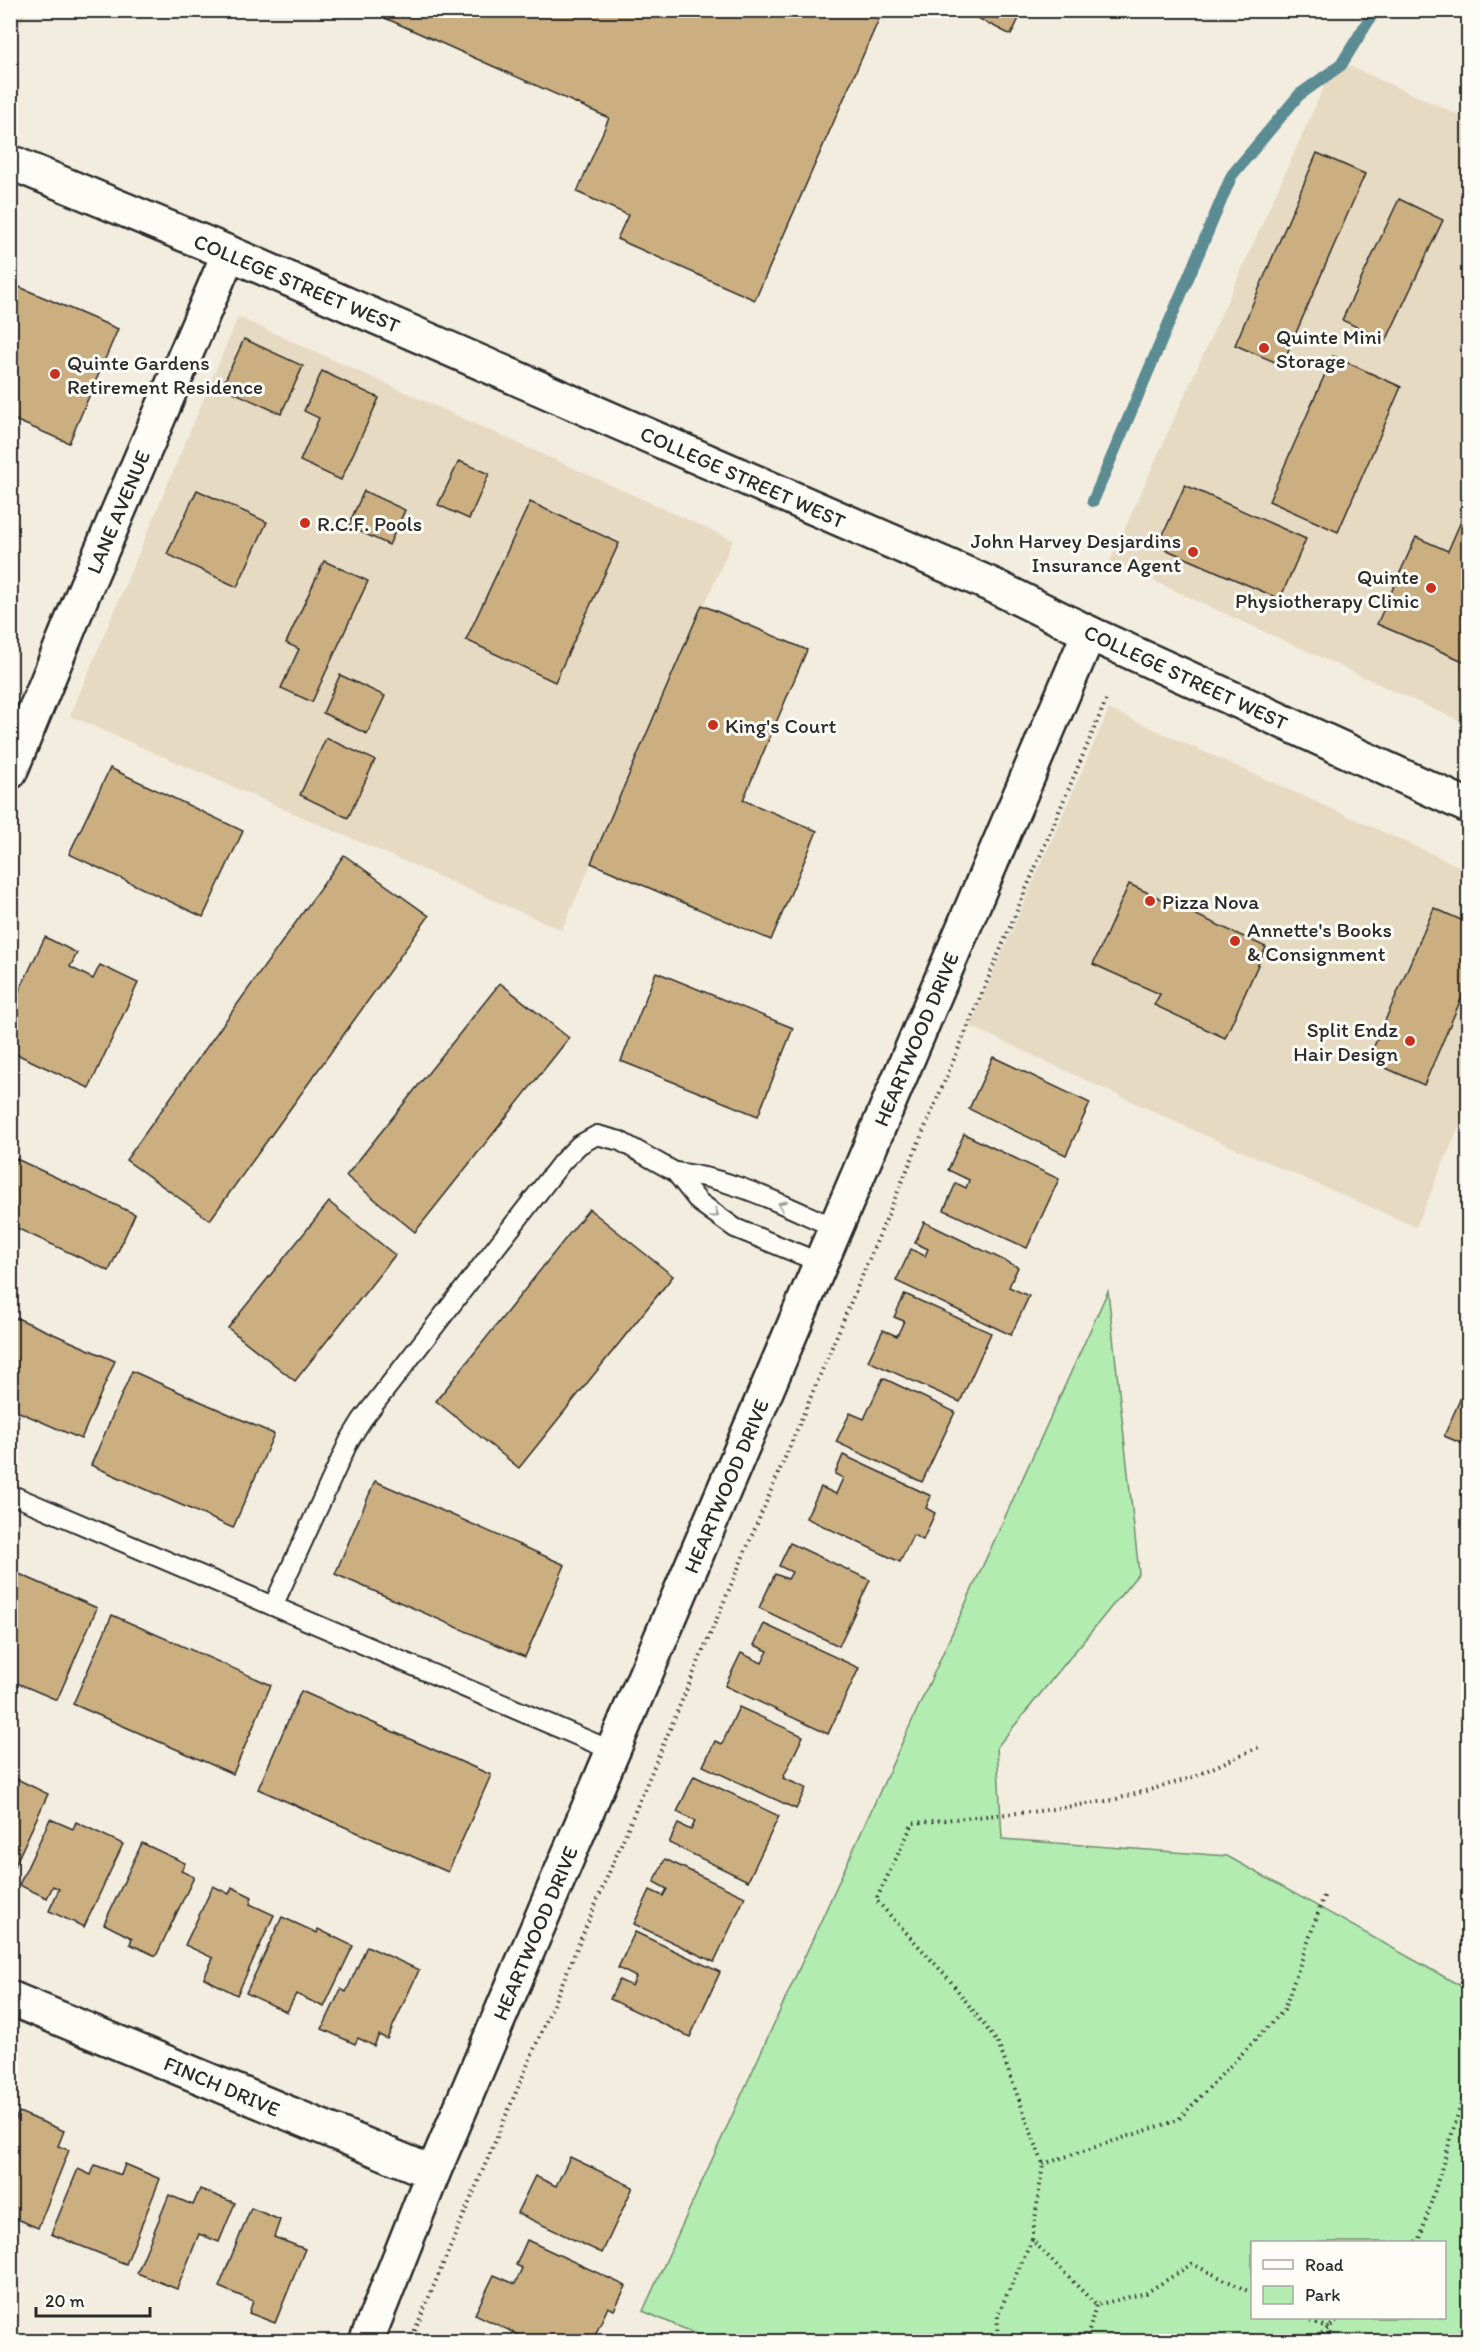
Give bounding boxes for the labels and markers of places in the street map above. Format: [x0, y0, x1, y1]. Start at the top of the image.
place label: Quinte Mini Storage [1276, 324, 1382, 373]
marker: Quinte Mini Storage [1257, 341, 1271, 355]
place label: Quinte Gardens Retirement Residence [67, 350, 263, 399]
marker: Quinte Gardens Retirement Residence [48, 367, 62, 381]
place label: R.C.F. Pools [317, 511, 422, 536]
marker: R.C.F. Pools [298, 516, 312, 530]
place label: John Harvey Desjardins Insurance Agent [971, 528, 1181, 577]
marker: John Harvey Desjardins Insurance Agent [1186, 545, 1200, 559]
place label: Quinte Physiotherapy Clinic [1235, 564, 1419, 613]
marker: Quinte Physiotherapy Clinic [1424, 581, 1438, 595]
place label: King's Court [725, 713, 836, 738]
marker: King's Court [706, 718, 720, 732]
place label: Pizza Nova [1162, 889, 1259, 914]
marker: Pizza Nova [1143, 894, 1157, 908]
place label: Annette's Books & Consignment [1247, 917, 1392, 966]
marker: Annette's Books & Consignment [1228, 934, 1242, 948]
place label: Split Endz Hair Design [1293, 1017, 1398, 1066]
marker: Split Endz Hair Design [1403, 1034, 1417, 1048]

